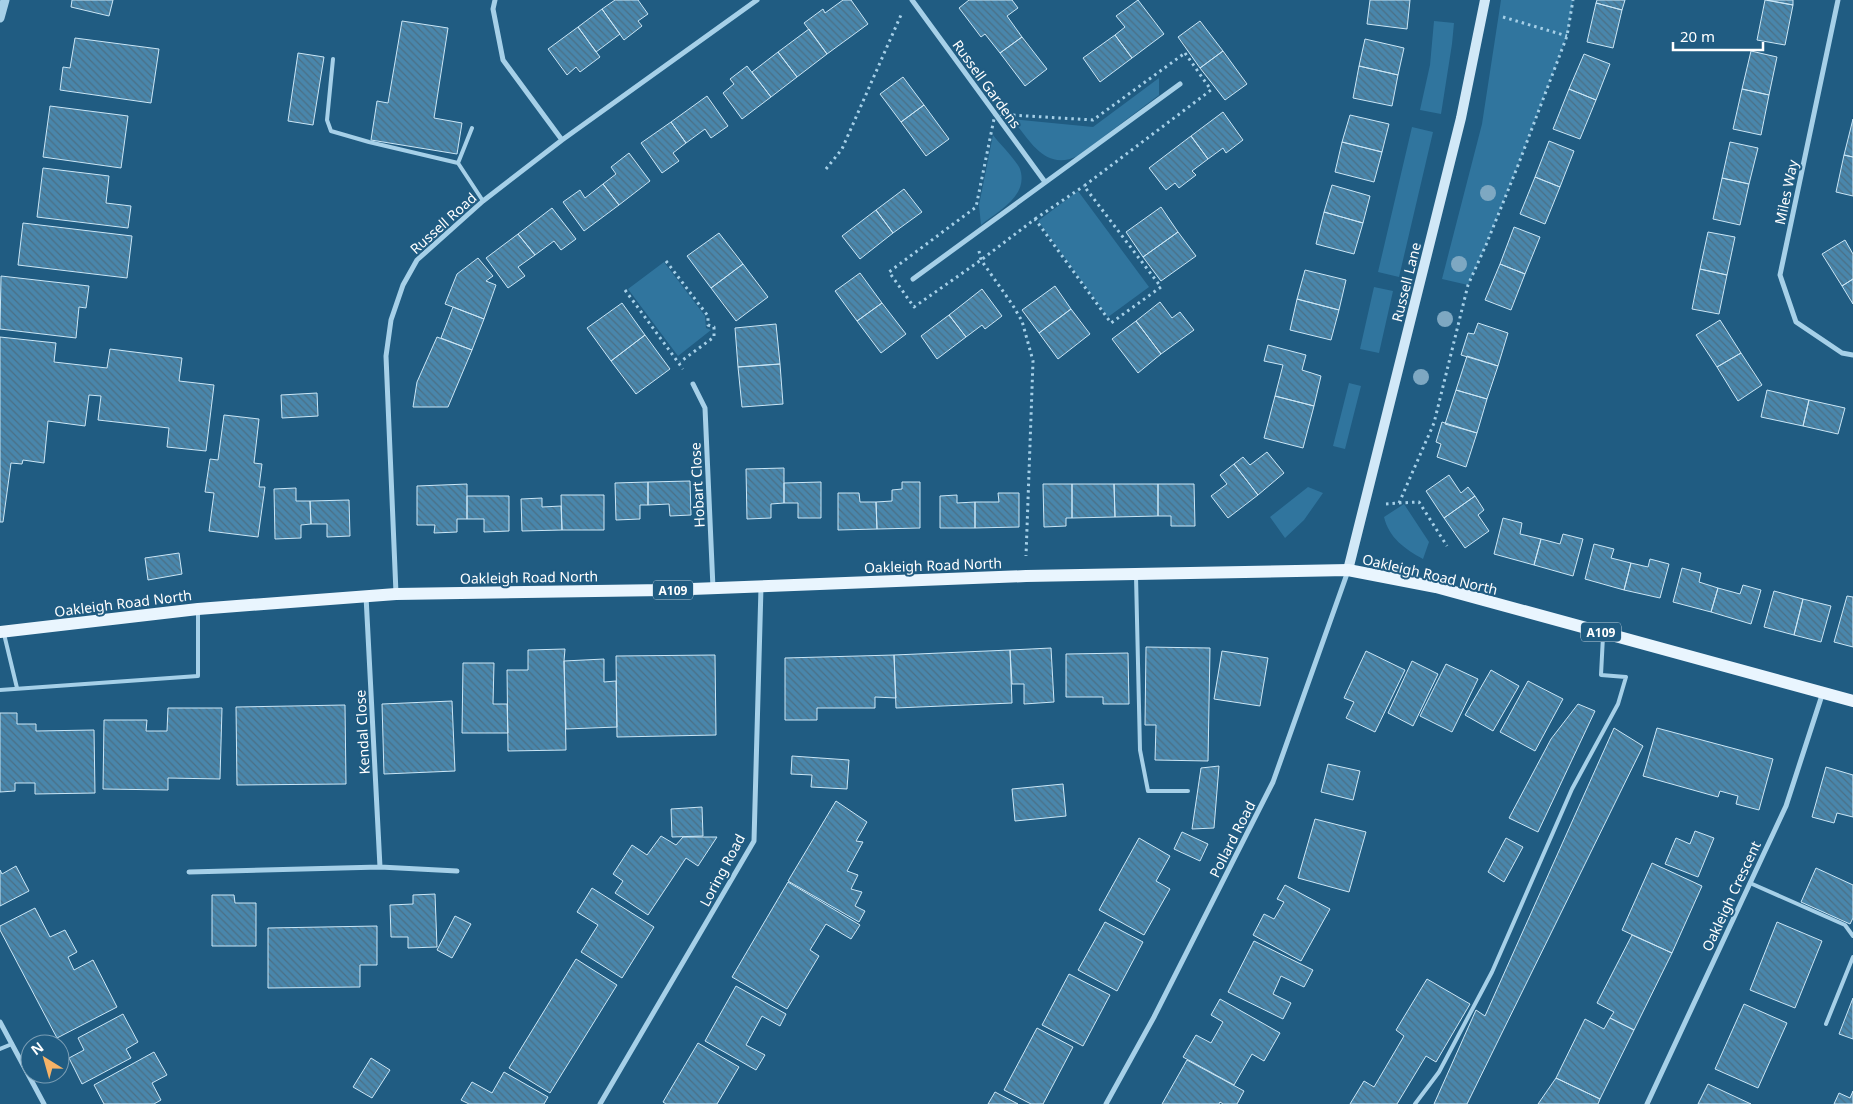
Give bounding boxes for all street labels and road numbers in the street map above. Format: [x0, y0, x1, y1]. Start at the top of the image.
street label: Russell Gardens [948, 36, 1026, 132]
street label: Miles Way [1770, 157, 1802, 226]
street label: Russell Road [406, 188, 480, 258]
street label: Russell Lane [1387, 240, 1425, 324]
street label: Hobart Close [685, 442, 709, 528]
street label: Oakleigh Road North [1361, 549, 1499, 599]
street label: Oakleigh Road North [864, 553, 1002, 577]
street label: Oakleigh Road North [460, 566, 598, 588]
road number: A109 [653, 580, 693, 600]
street label: Oakleigh Road North [53, 585, 193, 621]
road number: A109 [1581, 622, 1621, 642]
street label: Kendal Close [350, 689, 374, 775]
street label: Pollard Road [1205, 798, 1259, 880]
street label: Loring Road [695, 830, 749, 910]
street label: Oakleigh Crescent [1697, 838, 1765, 954]

